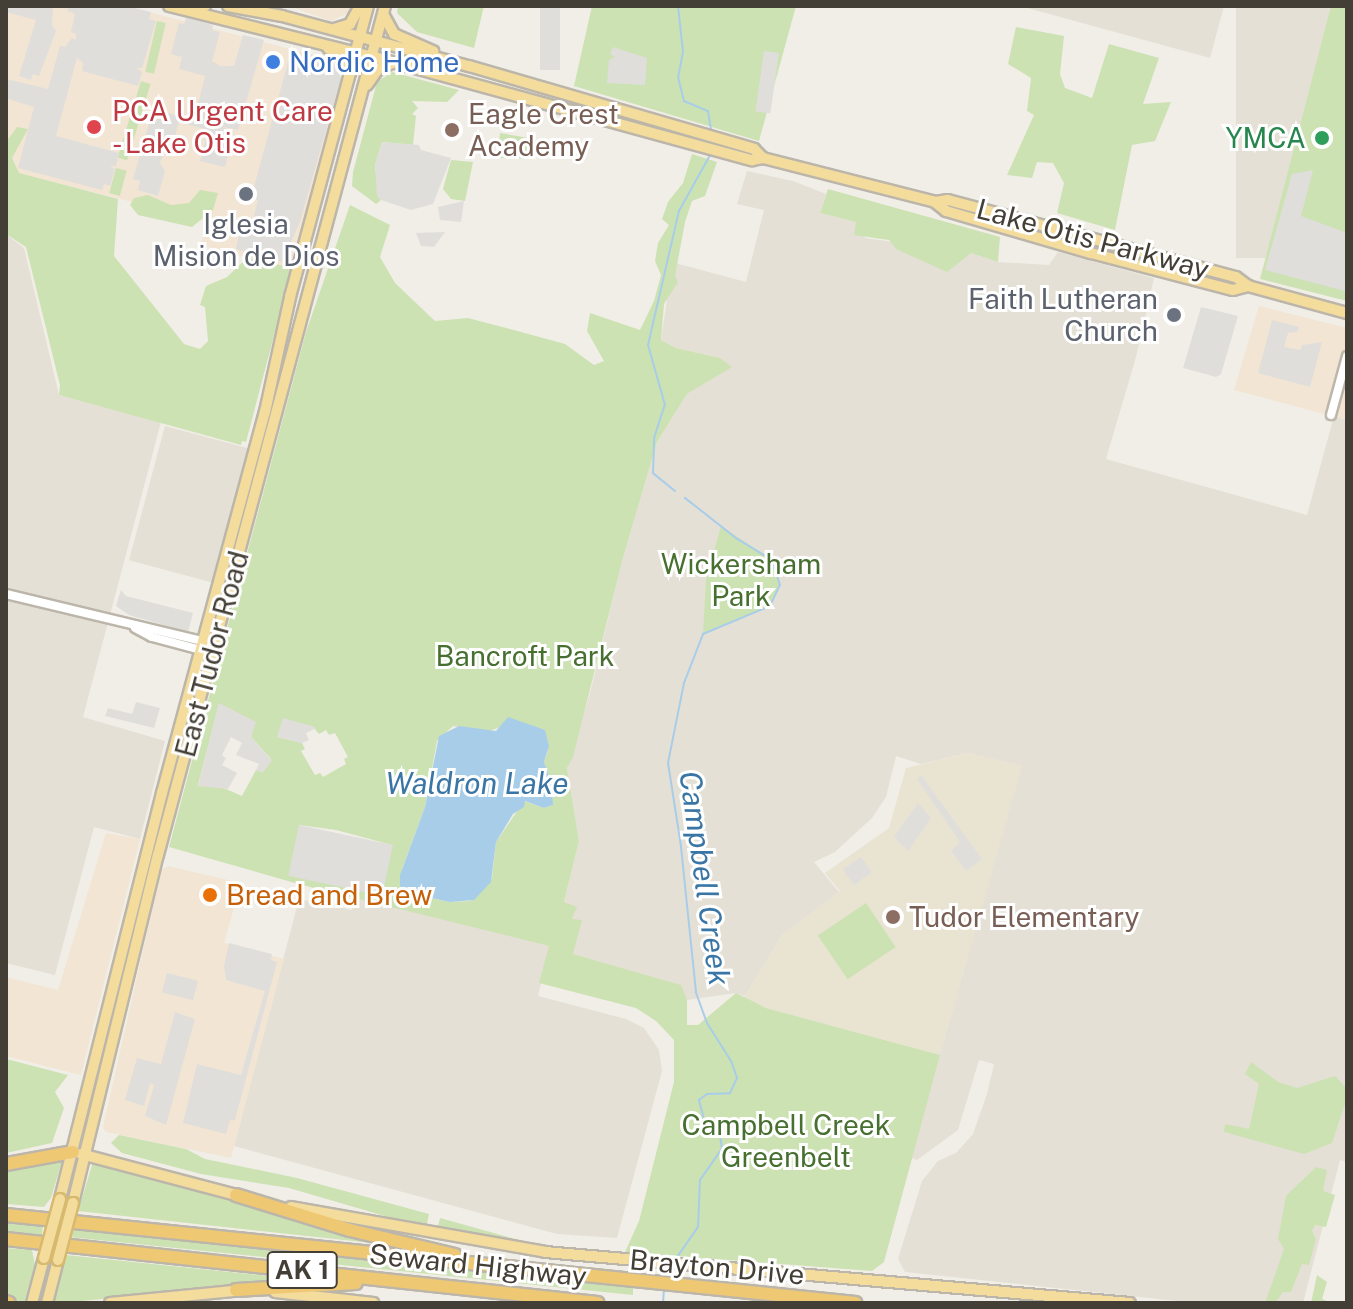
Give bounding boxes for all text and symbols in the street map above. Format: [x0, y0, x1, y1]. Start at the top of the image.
place label: Nordic Home [289, 45, 459, 79]
marker: Nordic Home [264, 53, 282, 71]
place label: PCA Urgent Care - Lake Otis [112, 94, 333, 160]
place label: Eagle Crest Academy [468, 97, 619, 163]
marker: PCA Urgent Care - Lake Otis [83, 116, 105, 138]
marker: Eagle Crest Academy [443, 121, 461, 139]
place label: YMCA [1225, 121, 1306, 155]
marker: YMCA [1313, 129, 1331, 147]
marker: Iglesia Mision de Dios [237, 185, 255, 203]
street label: Lake Otis Parkway [973, 192, 1213, 286]
place label: Iglesia Mision de Dios [152, 207, 340, 273]
place label: Faith Lutheran Church [968, 282, 1158, 348]
marker: Faith Lutheran Church [1165, 306, 1183, 324]
street label: East Tudor Road [168, 547, 256, 761]
park label: Wickersham Park [661, 547, 821, 613]
park label: Bancroft Park [435, 639, 615, 673]
water label: Waldron Lake [385, 765, 569, 801]
water label: Campbell Creek [672, 768, 738, 988]
place label: Bread and Brew [226, 878, 432, 912]
marker: Bread and Brew [201, 886, 219, 904]
place label: Tudor Elementary [909, 900, 1139, 934]
marker: Tudor Elementary [884, 908, 902, 926]
park label: Campbell Creek Greenbelt [682, 1108, 890, 1174]
street label: Seward Highway [368, 1237, 588, 1293]
street label: Brayton Drive [628, 1243, 806, 1291]
road number: AK 1 [266, 1248, 338, 1292]

